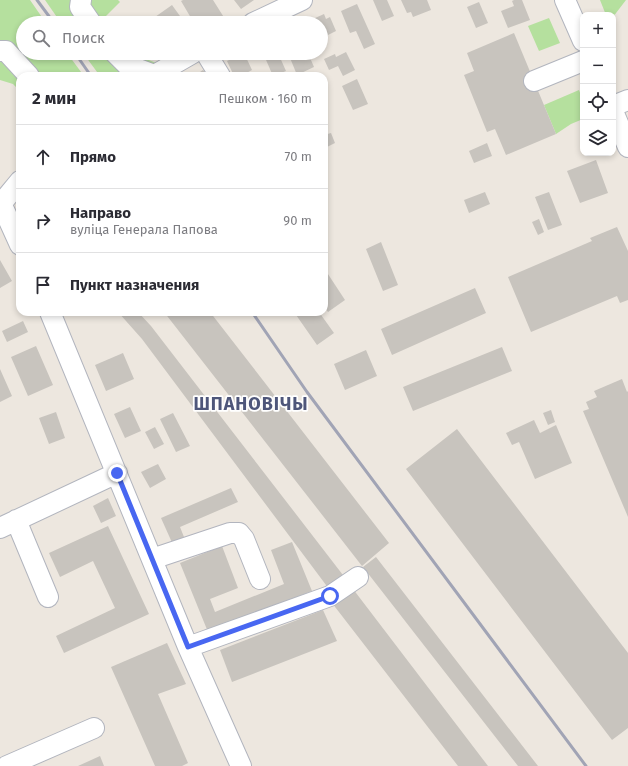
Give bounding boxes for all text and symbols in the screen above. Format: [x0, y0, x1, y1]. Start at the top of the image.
map controls [580, 12, 616, 156]
button: + [580, 12, 616, 48]
search box [16, 16, 328, 60]
icon: search [30, 27, 52, 49]
text: Поиск [62, 29, 105, 47]
button: − [580, 48, 616, 84]
button: locate [580, 84, 616, 120]
text: 2 мин [32, 88, 76, 109]
text: Пешком · 160 m [218, 91, 312, 106]
button: layers [580, 120, 616, 156]
icon: ahead [32, 146, 54, 168]
text: Прямо [70, 148, 116, 166]
text: 70 m [285, 149, 312, 164]
text: Направо [70, 204, 131, 222]
icon: right [32, 210, 54, 232]
text: 90 m [283, 213, 312, 228]
text: вуліца Генерала Папова [70, 222, 218, 237]
icon: arrive [32, 274, 54, 296]
text: Пункт назначения [70, 276, 199, 294]
district label: ШПАНОВІЧЫ [193, 393, 309, 415]
route end [108, 464, 126, 482]
route start [321, 587, 339, 605]

